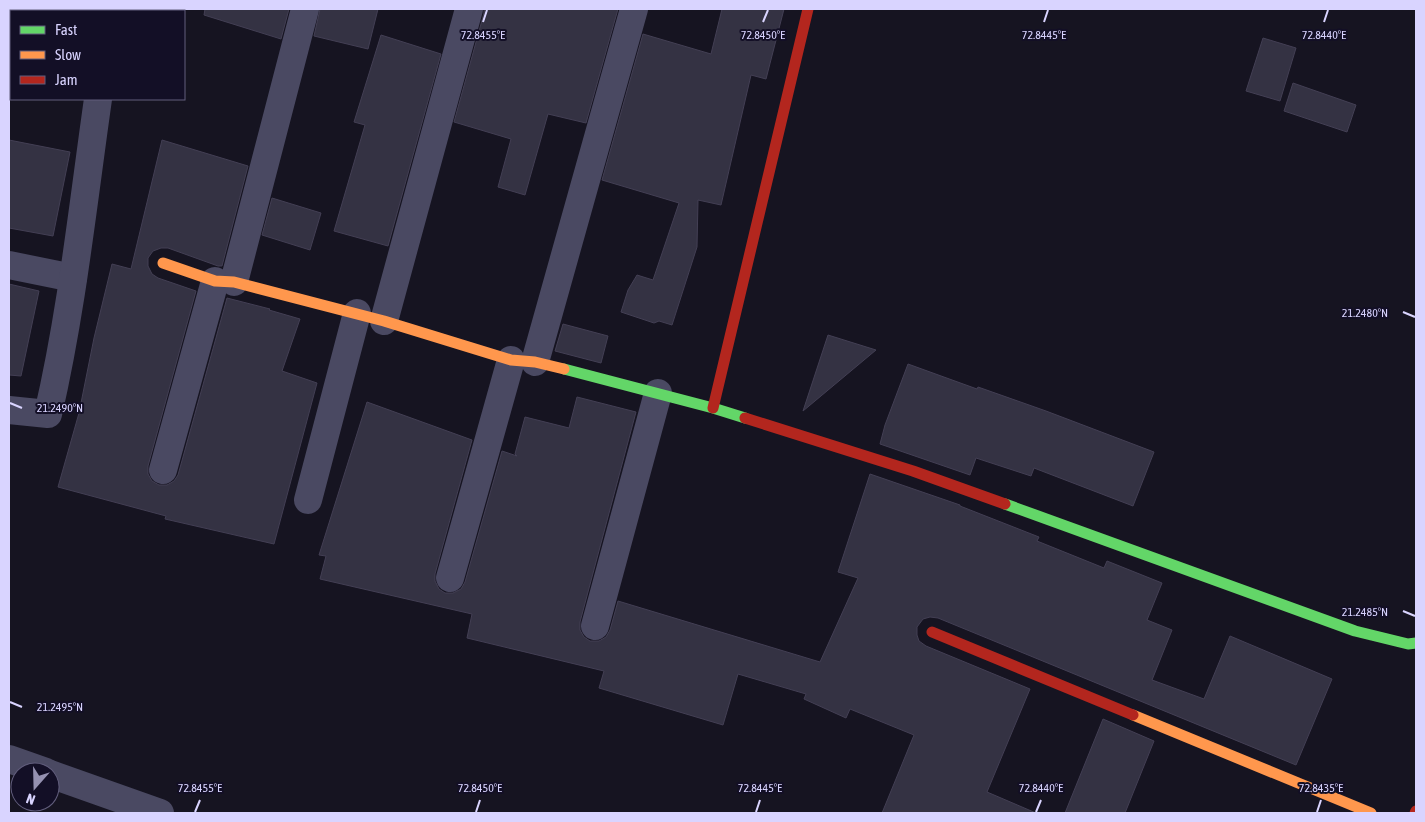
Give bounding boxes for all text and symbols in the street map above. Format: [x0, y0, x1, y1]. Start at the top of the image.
legend [10, 10, 185, 100]
text: Fast [55, 21, 77, 38]
text: 72.8455°E [461, 28, 505, 42]
text: 72.8450°E [741, 28, 785, 42]
text: 72.8445°E [1022, 28, 1066, 42]
text: 72.8440°E [1302, 28, 1346, 42]
text: Slow [55, 46, 81, 63]
text: Jam [55, 71, 78, 88]
text: 21.2480°N [1342, 306, 1388, 320]
text: 21.2490°N [37, 401, 83, 415]
text: 21.2485°N [1342, 605, 1388, 619]
text: 21.2495°N [37, 700, 83, 714]
north arrow [10, 762, 60, 812]
text: 72.8455°E [178, 781, 222, 795]
text: 72.8450°E [458, 781, 502, 795]
text: 72.8445°E [738, 781, 782, 795]
text: 72.8440°E [1019, 781, 1063, 795]
text: 72.8435°E [1299, 781, 1343, 795]
text: N [24, 790, 37, 808]

